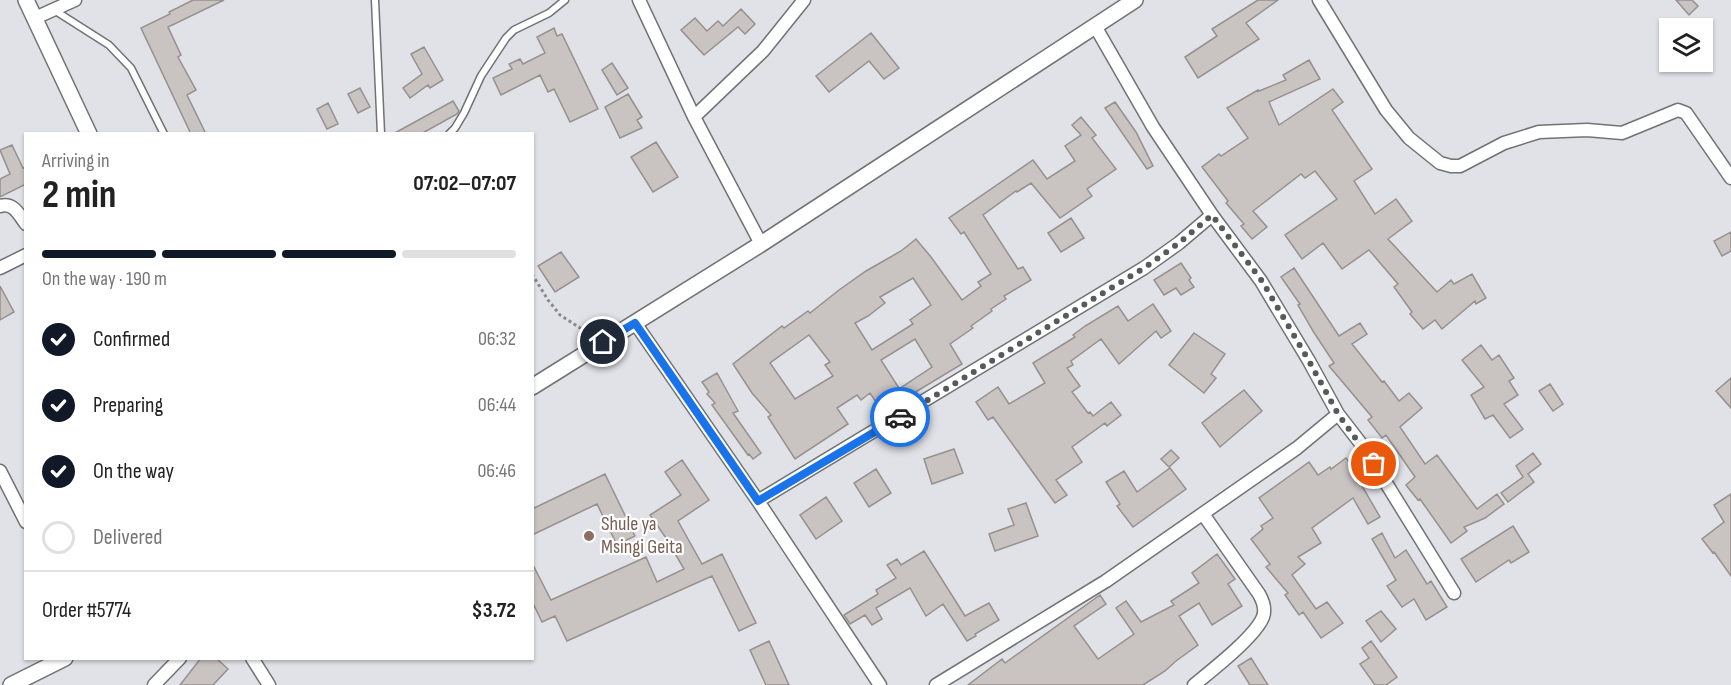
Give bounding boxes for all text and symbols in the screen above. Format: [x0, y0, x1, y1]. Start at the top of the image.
map controls [1659, 18, 1713, 72]
button: layers [1659, 18, 1713, 72]
text: Arriving in [42, 149, 110, 173]
text: 07:02–07:07 [413, 170, 516, 197]
text: 2 min [42, 172, 116, 219]
text: On the way · 190 m [42, 267, 167, 291]
pin [577, 316, 628, 367]
icon: check [42, 323, 75, 356]
icon: home [586, 325, 619, 358]
text: Confirmed [93, 326, 170, 353]
text: 06:32 [478, 327, 516, 351]
courier [870, 387, 930, 447]
icon: check [42, 389, 75, 422]
text: Preparing [93, 392, 163, 419]
text: 06:44 [478, 393, 516, 417]
icon: car [884, 401, 917, 434]
pin [1348, 438, 1399, 489]
icon: bag [1357, 447, 1390, 480]
icon: check [42, 455, 75, 488]
text: On the way [93, 458, 174, 485]
text: 06:46 [477, 459, 516, 483]
place label: Shule ya Msingi Geita [601, 512, 683, 559]
text: Delivered [93, 524, 162, 551]
marker: Shule ya Msingi Geita [582, 529, 596, 543]
text: Order #5774 [42, 597, 131, 624]
text: $3.72 [472, 597, 516, 624]

